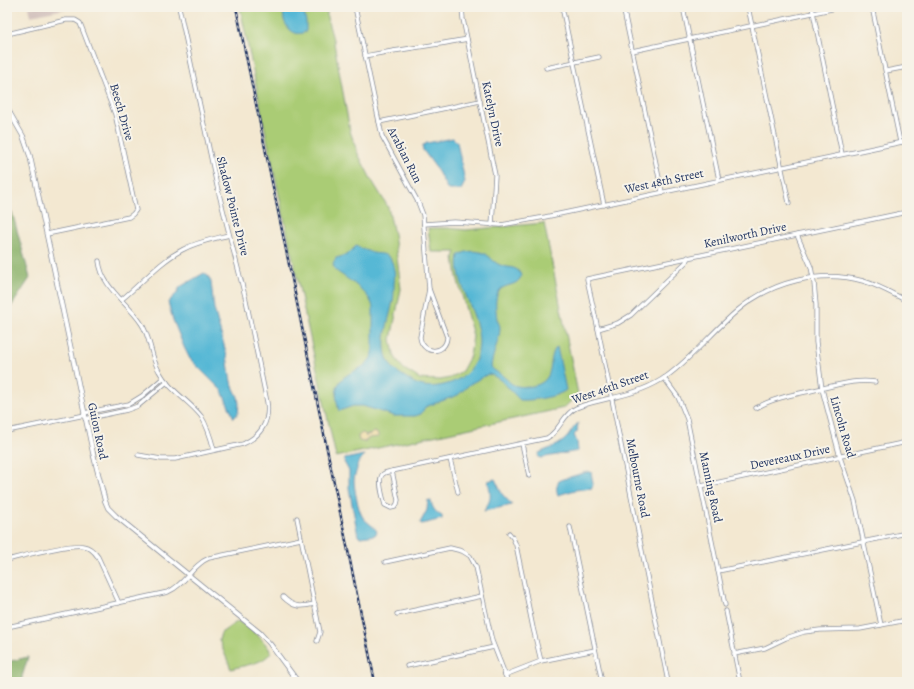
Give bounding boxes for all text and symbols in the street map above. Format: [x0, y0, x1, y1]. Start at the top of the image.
street label: Katelyn Drive [478, 80, 508, 148]
street label: Beech Drive [106, 82, 138, 142]
street label: Arabian Run [384, 123, 426, 186]
street label: Shadow Pointe Drive [213, 155, 253, 257]
street label: West 48th Street [622, 165, 705, 197]
street label: Kenilworth Drive [702, 218, 788, 252]
street label: West 46th Street [569, 366, 650, 408]
street label: Lincoln Road [827, 394, 860, 460]
street label: Guion Road [84, 401, 112, 461]
street label: Melbourne Road [622, 437, 654, 520]
street label: Devereaux Drive [749, 441, 831, 473]
street label: Manning Road [696, 450, 726, 524]

